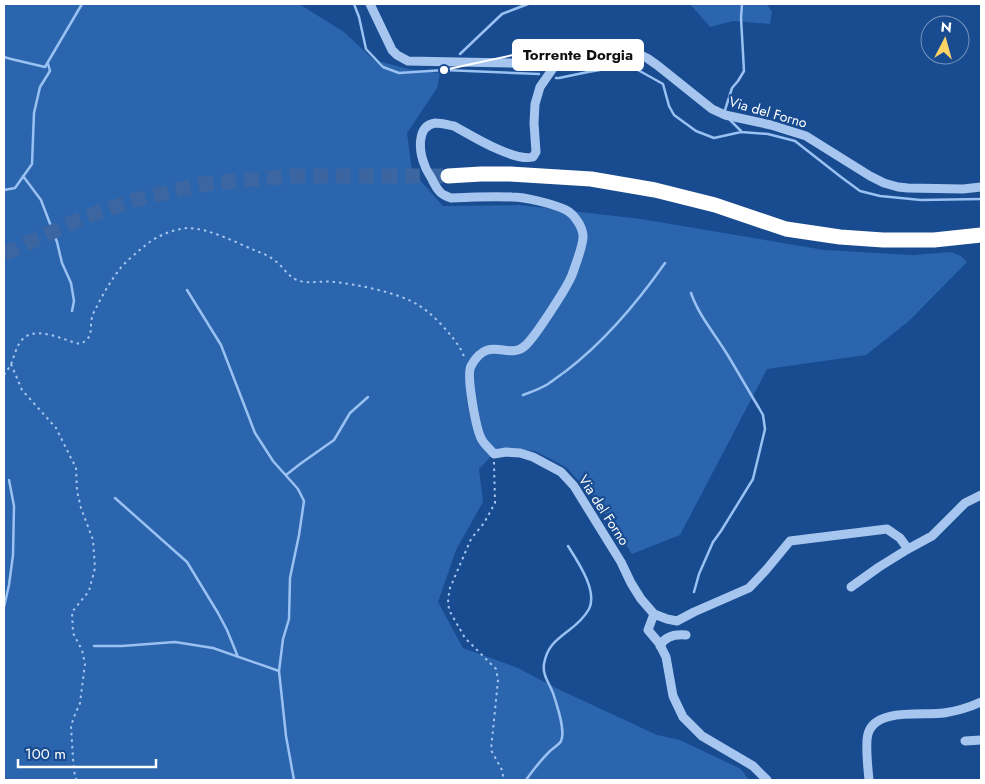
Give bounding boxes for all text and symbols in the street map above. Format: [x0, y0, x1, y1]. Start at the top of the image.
north arrow [920, 15, 970, 65]
text: N [940, 17, 953, 38]
callout: Torrente Dorgia [513, 40, 643, 70]
text: Torrente Dorgia [523, 44, 633, 66]
street label: Via del Forno [727, 91, 810, 133]
street label: Via del Forno [574, 471, 634, 549]
scale bar [18, 736, 155, 768]
text: 100 m [25, 743, 66, 765]

